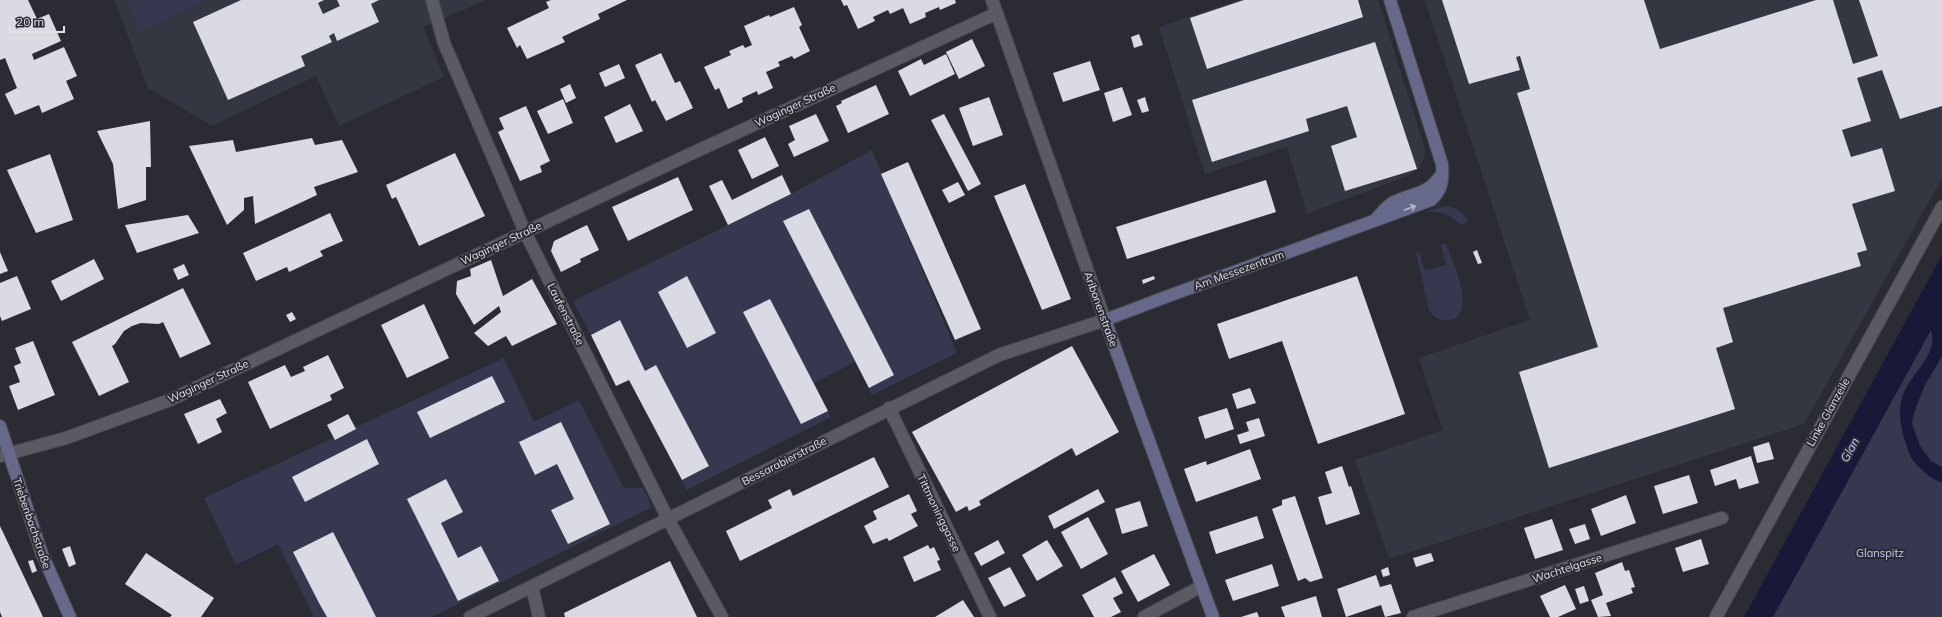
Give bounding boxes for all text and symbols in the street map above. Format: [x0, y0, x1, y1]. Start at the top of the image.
scale bar [10, 8, 64, 34]
text: 20 m [16, 14, 44, 29]
street label: Waginger Straße [752, 80, 838, 130]
one-way arrow [1404, 204, 1417, 211]
street label: Waginger Straße [458, 218, 544, 268]
street label: Am Messezentrum [1192, 247, 1286, 293]
street label: Aribonenstraße [1081, 269, 1121, 349]
street label: Laufenstraße [544, 281, 588, 347]
street label: Waginger Straße [165, 356, 251, 406]
street label: Linke Glanzeile [1803, 375, 1853, 449]
street label: Bessarabierstraße [739, 434, 829, 488]
water label: Glan [1837, 435, 1862, 465]
street label: Tittmoninggasse [914, 472, 964, 554]
street label: Triebenbachstraße [10, 476, 54, 570]
park label: Glanspitz [1856, 546, 1904, 560]
street label: Wachtelgasse [1530, 550, 1604, 586]

